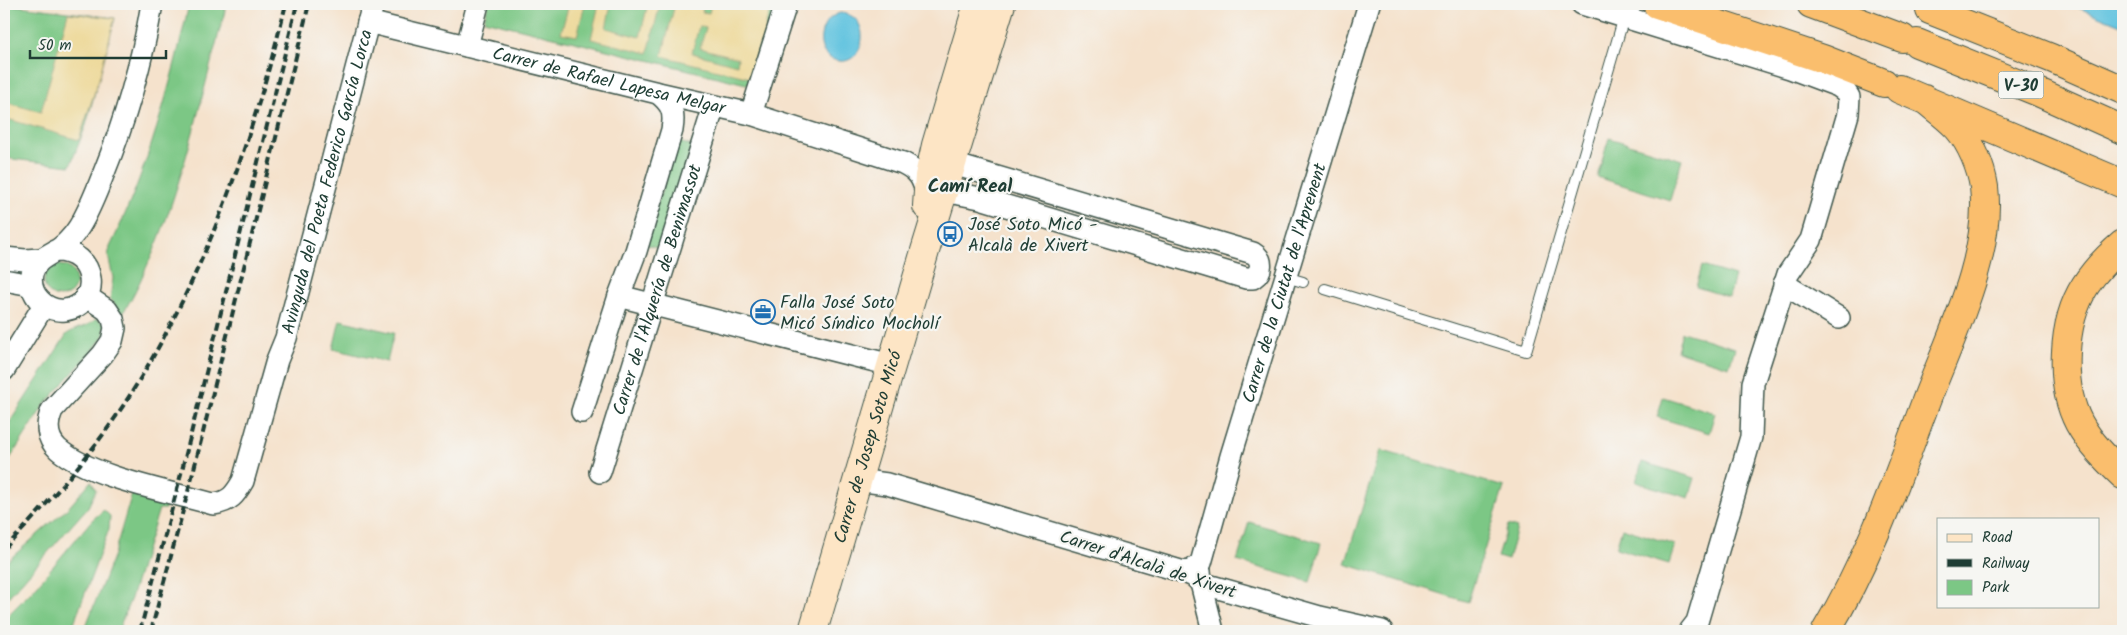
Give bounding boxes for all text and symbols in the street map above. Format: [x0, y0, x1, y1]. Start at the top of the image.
street label: Avinguda del Poeta Federico García Lorca [275, 26, 382, 338]
scale bar [30, 28, 166, 60]
text: 50 m [38, 34, 72, 58]
street label: Carrer de Rafael Lapesa Melgar [489, 40, 729, 124]
road number: V-30 [1998, 72, 2044, 98]
street label: Carrer de la Ciutat de l'Aprenent [1235, 159, 1336, 407]
street label: Carrer de l'Alquería de Benimassot [606, 160, 711, 419]
district label: Camí Real [928, 172, 1013, 202]
place label: José Soto Micó - Alcalà de Xivert [968, 211, 1098, 261]
bus stop icon: José Soto Micó - Alcalà de Xivert [937, 221, 963, 247]
place label: Falla José Soto Micó Síndico Mocholí [780, 289, 942, 339]
office icon: Falla José Soto Micó Síndico Mocholí [750, 299, 776, 325]
street label: Carrer de Josep Soto Micó [827, 347, 911, 547]
legend [1937, 518, 2100, 608]
street label: Carrer d'Alcalà de Xivert [1055, 523, 1241, 608]
text: Road [1982, 526, 2013, 550]
text: Railway [1982, 552, 2030, 576]
text: Park [1982, 576, 2010, 600]

